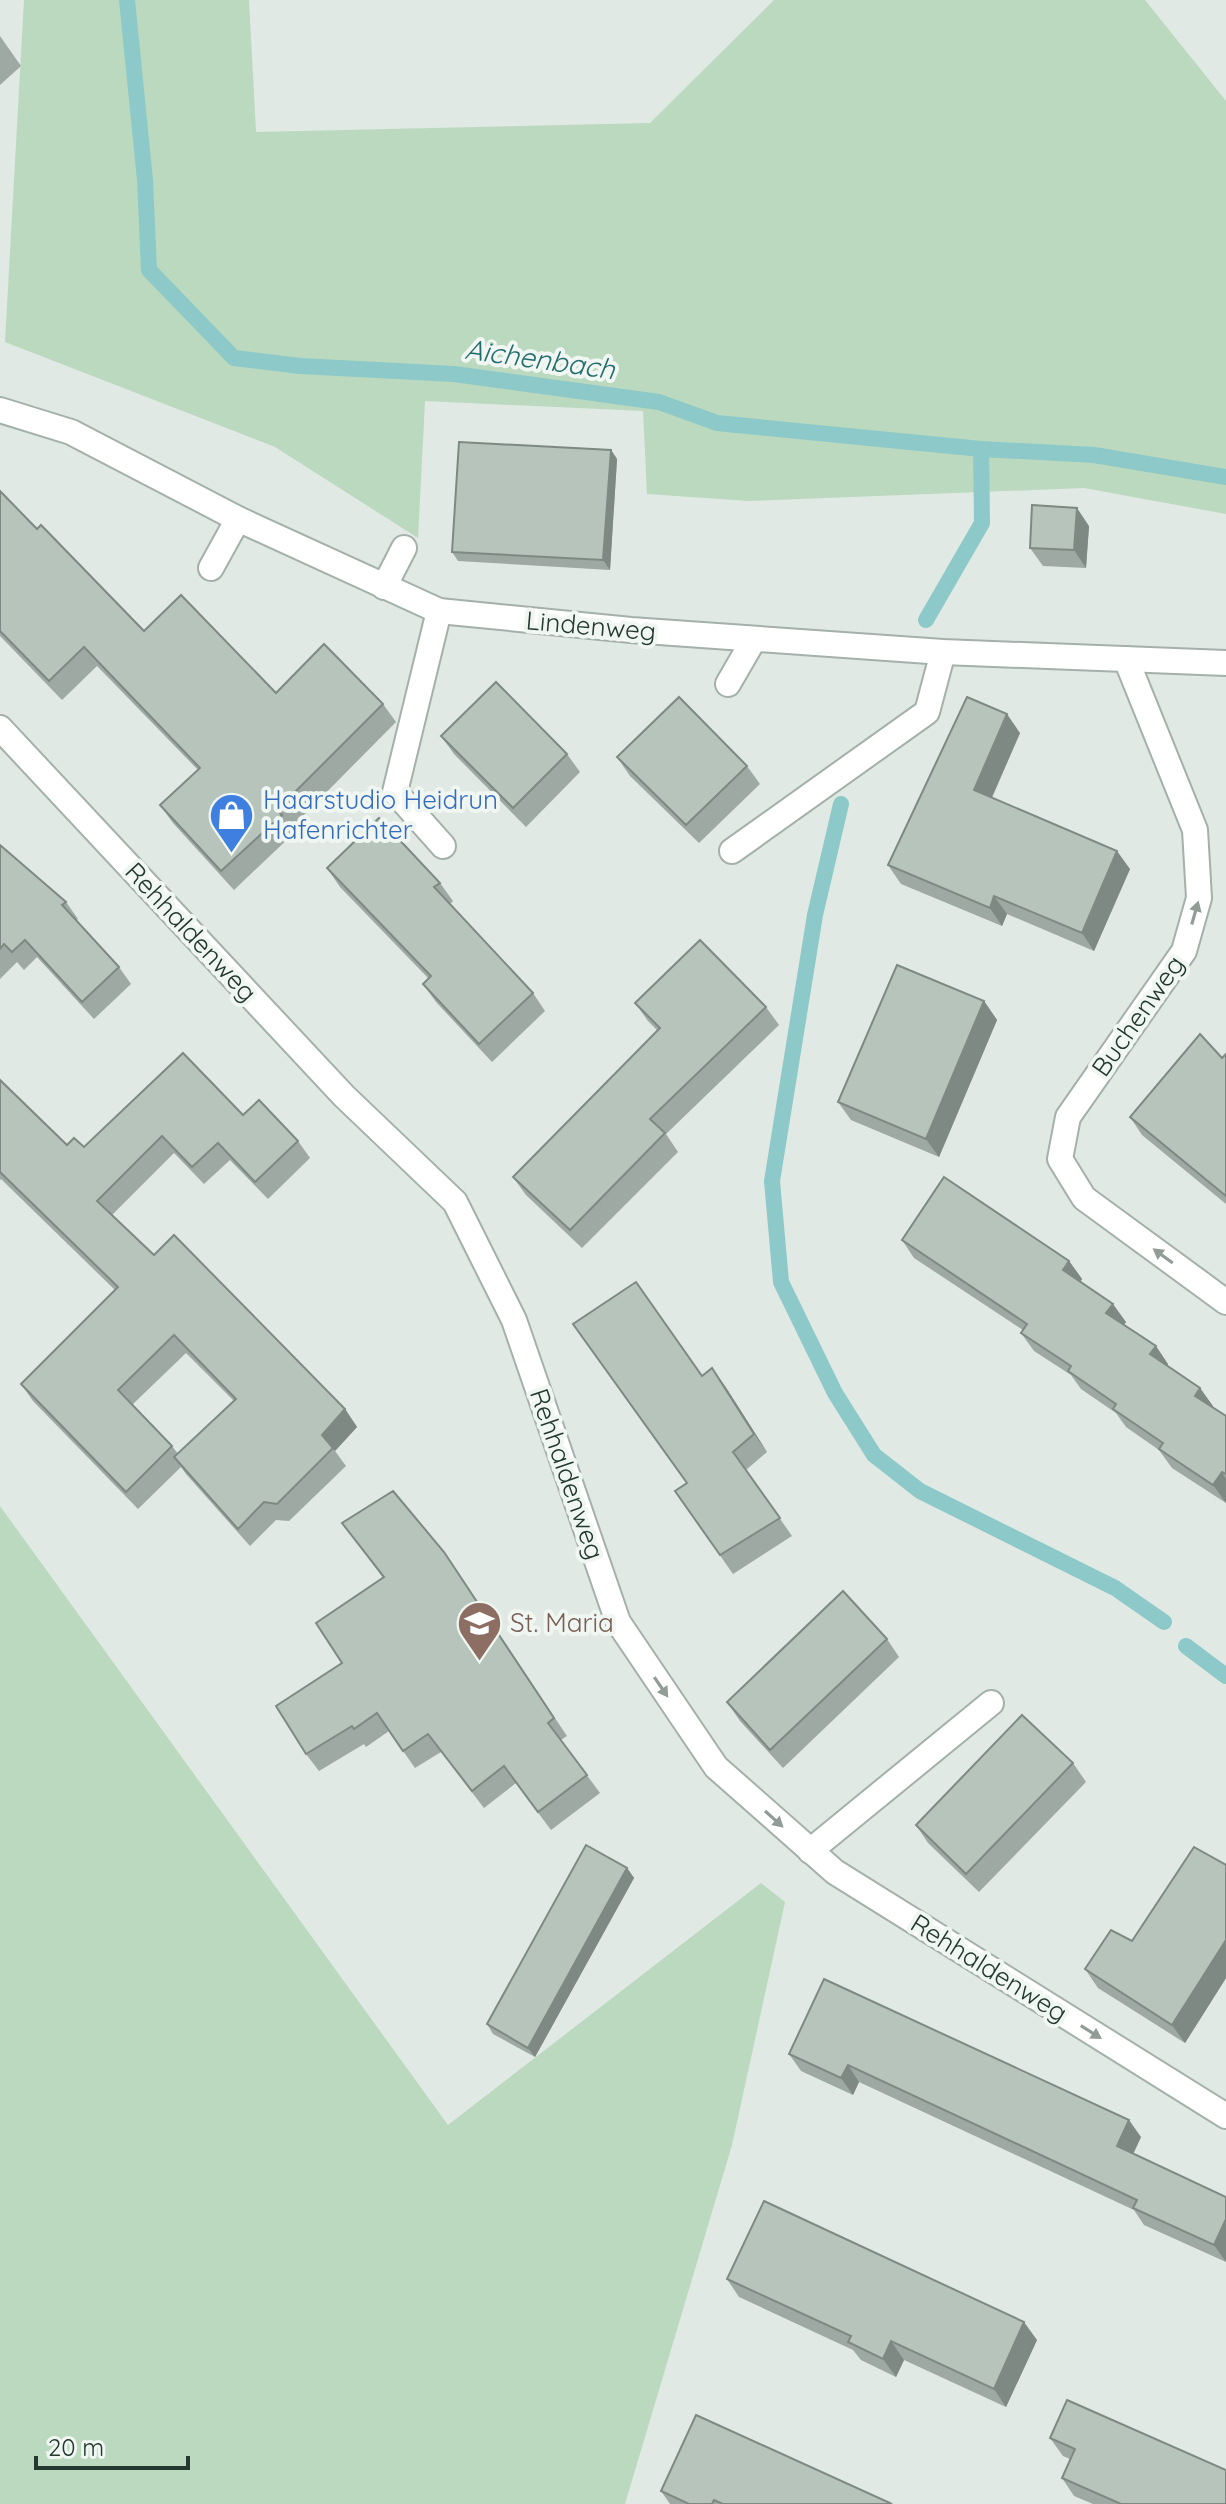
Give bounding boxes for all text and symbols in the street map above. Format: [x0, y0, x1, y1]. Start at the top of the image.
water label: Aichenbach [463, 331, 618, 386]
street label: Lindenweg [525, 603, 657, 648]
place label: Haarstudio Heidrun Hafenrichter [263, 783, 498, 846]
shop icon: Haarstudio Heidrun Hafenrichter [208, 791, 256, 854]
street label: Rehhaldenweg [118, 855, 264, 1008]
one-way arrow [1189, 901, 1201, 926]
street label: Buchenweg [1084, 949, 1191, 1083]
one-way arrow [1152, 1248, 1174, 1264]
street label: Rehhaldenweg [523, 1384, 612, 1564]
school or university icon: St. Maria [455, 1599, 503, 1662]
place label: St. Maria [510, 1606, 614, 1639]
one-way arrow [654, 1676, 669, 1697]
one-way arrow [764, 1810, 784, 1827]
street label: Rehhaldenweg [905, 1906, 1074, 2029]
one-way arrow [1080, 2025, 1102, 2039]
scale bar [36, 2420, 188, 2470]
text: 20 m [48, 2432, 104, 2462]

